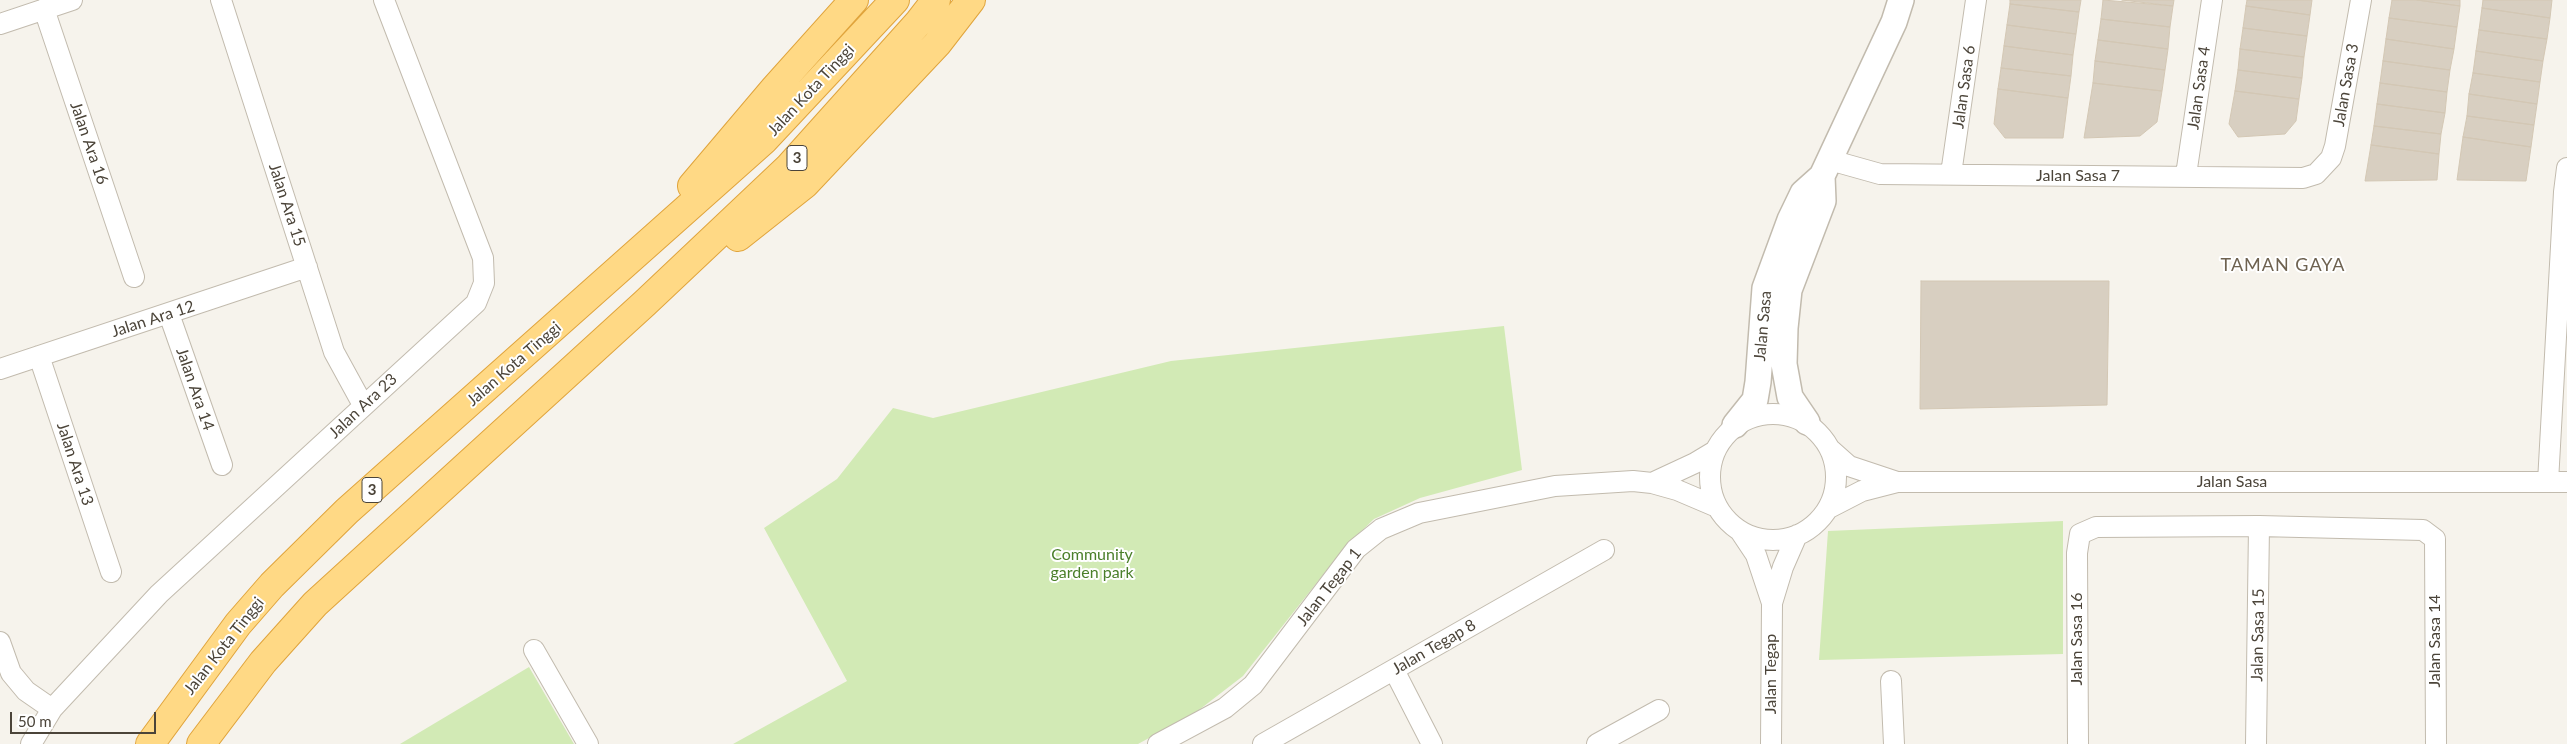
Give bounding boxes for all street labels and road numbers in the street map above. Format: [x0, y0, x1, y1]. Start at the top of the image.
street label: Jalan Kota Tinggi [764, 40, 858, 140]
street label: Jalan Sasa 3 [2329, 42, 2363, 128]
street label: Jalan Sasa 6 [1949, 44, 1979, 130]
street label: Jalan Sasa 4 [2184, 45, 2214, 131]
street label: Jalan Ara 16 [66, 99, 112, 187]
road number: 3 [787, 146, 807, 170]
street label: Jalan Ara 15 [265, 161, 309, 249]
street label: Jalan Sasa 7 [2036, 166, 2120, 186]
street label: Jalan Sasa [1750, 290, 1776, 362]
street label: Jalan Ara 12 [109, 297, 197, 341]
street label: Jalan Kota Tinggi [463, 318, 565, 410]
street label: Jalan Ara 14 [172, 345, 218, 433]
street label: Jalan Ara 23 [325, 370, 401, 442]
street label: Jalan Ara 13 [53, 420, 97, 508]
street label: Jalan Sasa [2197, 472, 2267, 492]
road number: 3 [362, 478, 382, 502]
street label: Jalan Tegap 1 [1293, 544, 1365, 630]
street label: Jalan Sasa 15 [2248, 588, 2268, 682]
street label: Jalan Sasa 16 [2067, 592, 2087, 686]
street label: Jalan Kota Tinggi [180, 593, 268, 699]
street label: Jalan Sasa 14 [2425, 594, 2445, 688]
street label: Jalan Tegap 8 [1389, 615, 1479, 679]
street label: Jalan Tegap [1761, 634, 1781, 714]

